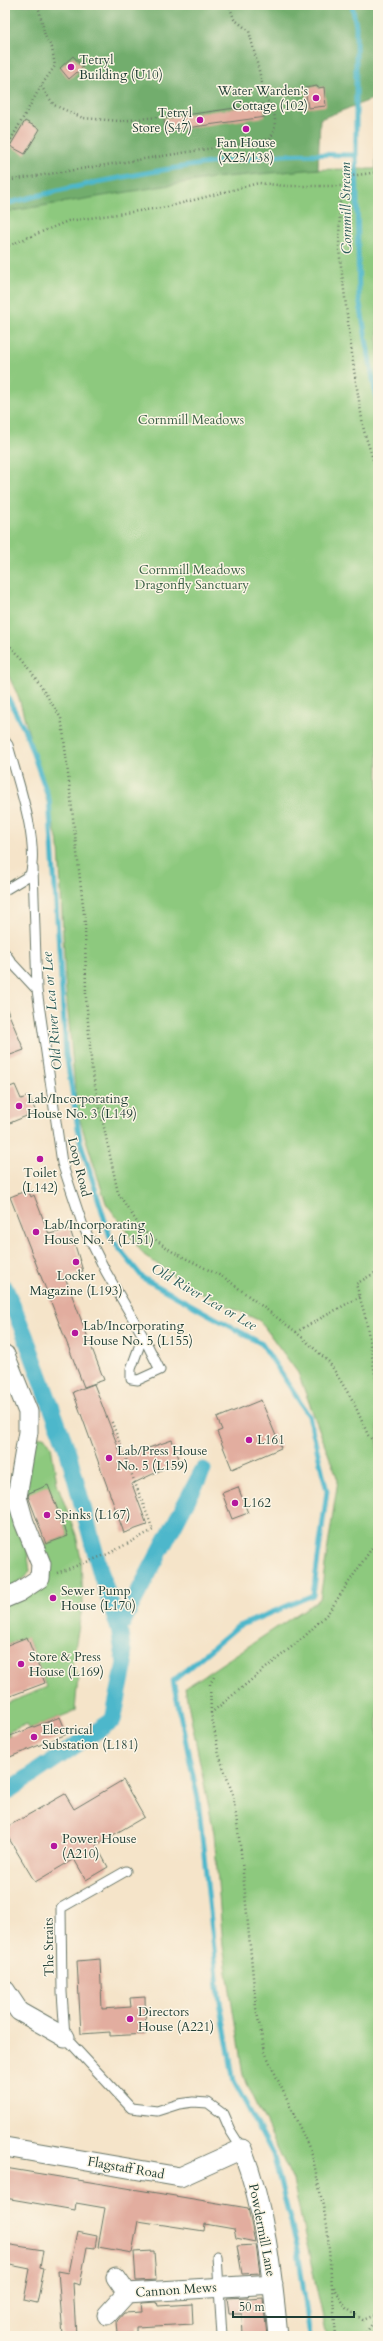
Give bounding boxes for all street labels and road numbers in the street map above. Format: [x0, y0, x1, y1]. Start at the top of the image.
street label: Loop Road [63, 1135, 95, 1199]
street label: The Straits [39, 1917, 59, 1977]
street label: Flagstaff Road [86, 2152, 166, 2184]
street label: Powdermill Lane [244, 2182, 280, 2278]
street label: Cannon Mews [135, 2278, 217, 2302]

